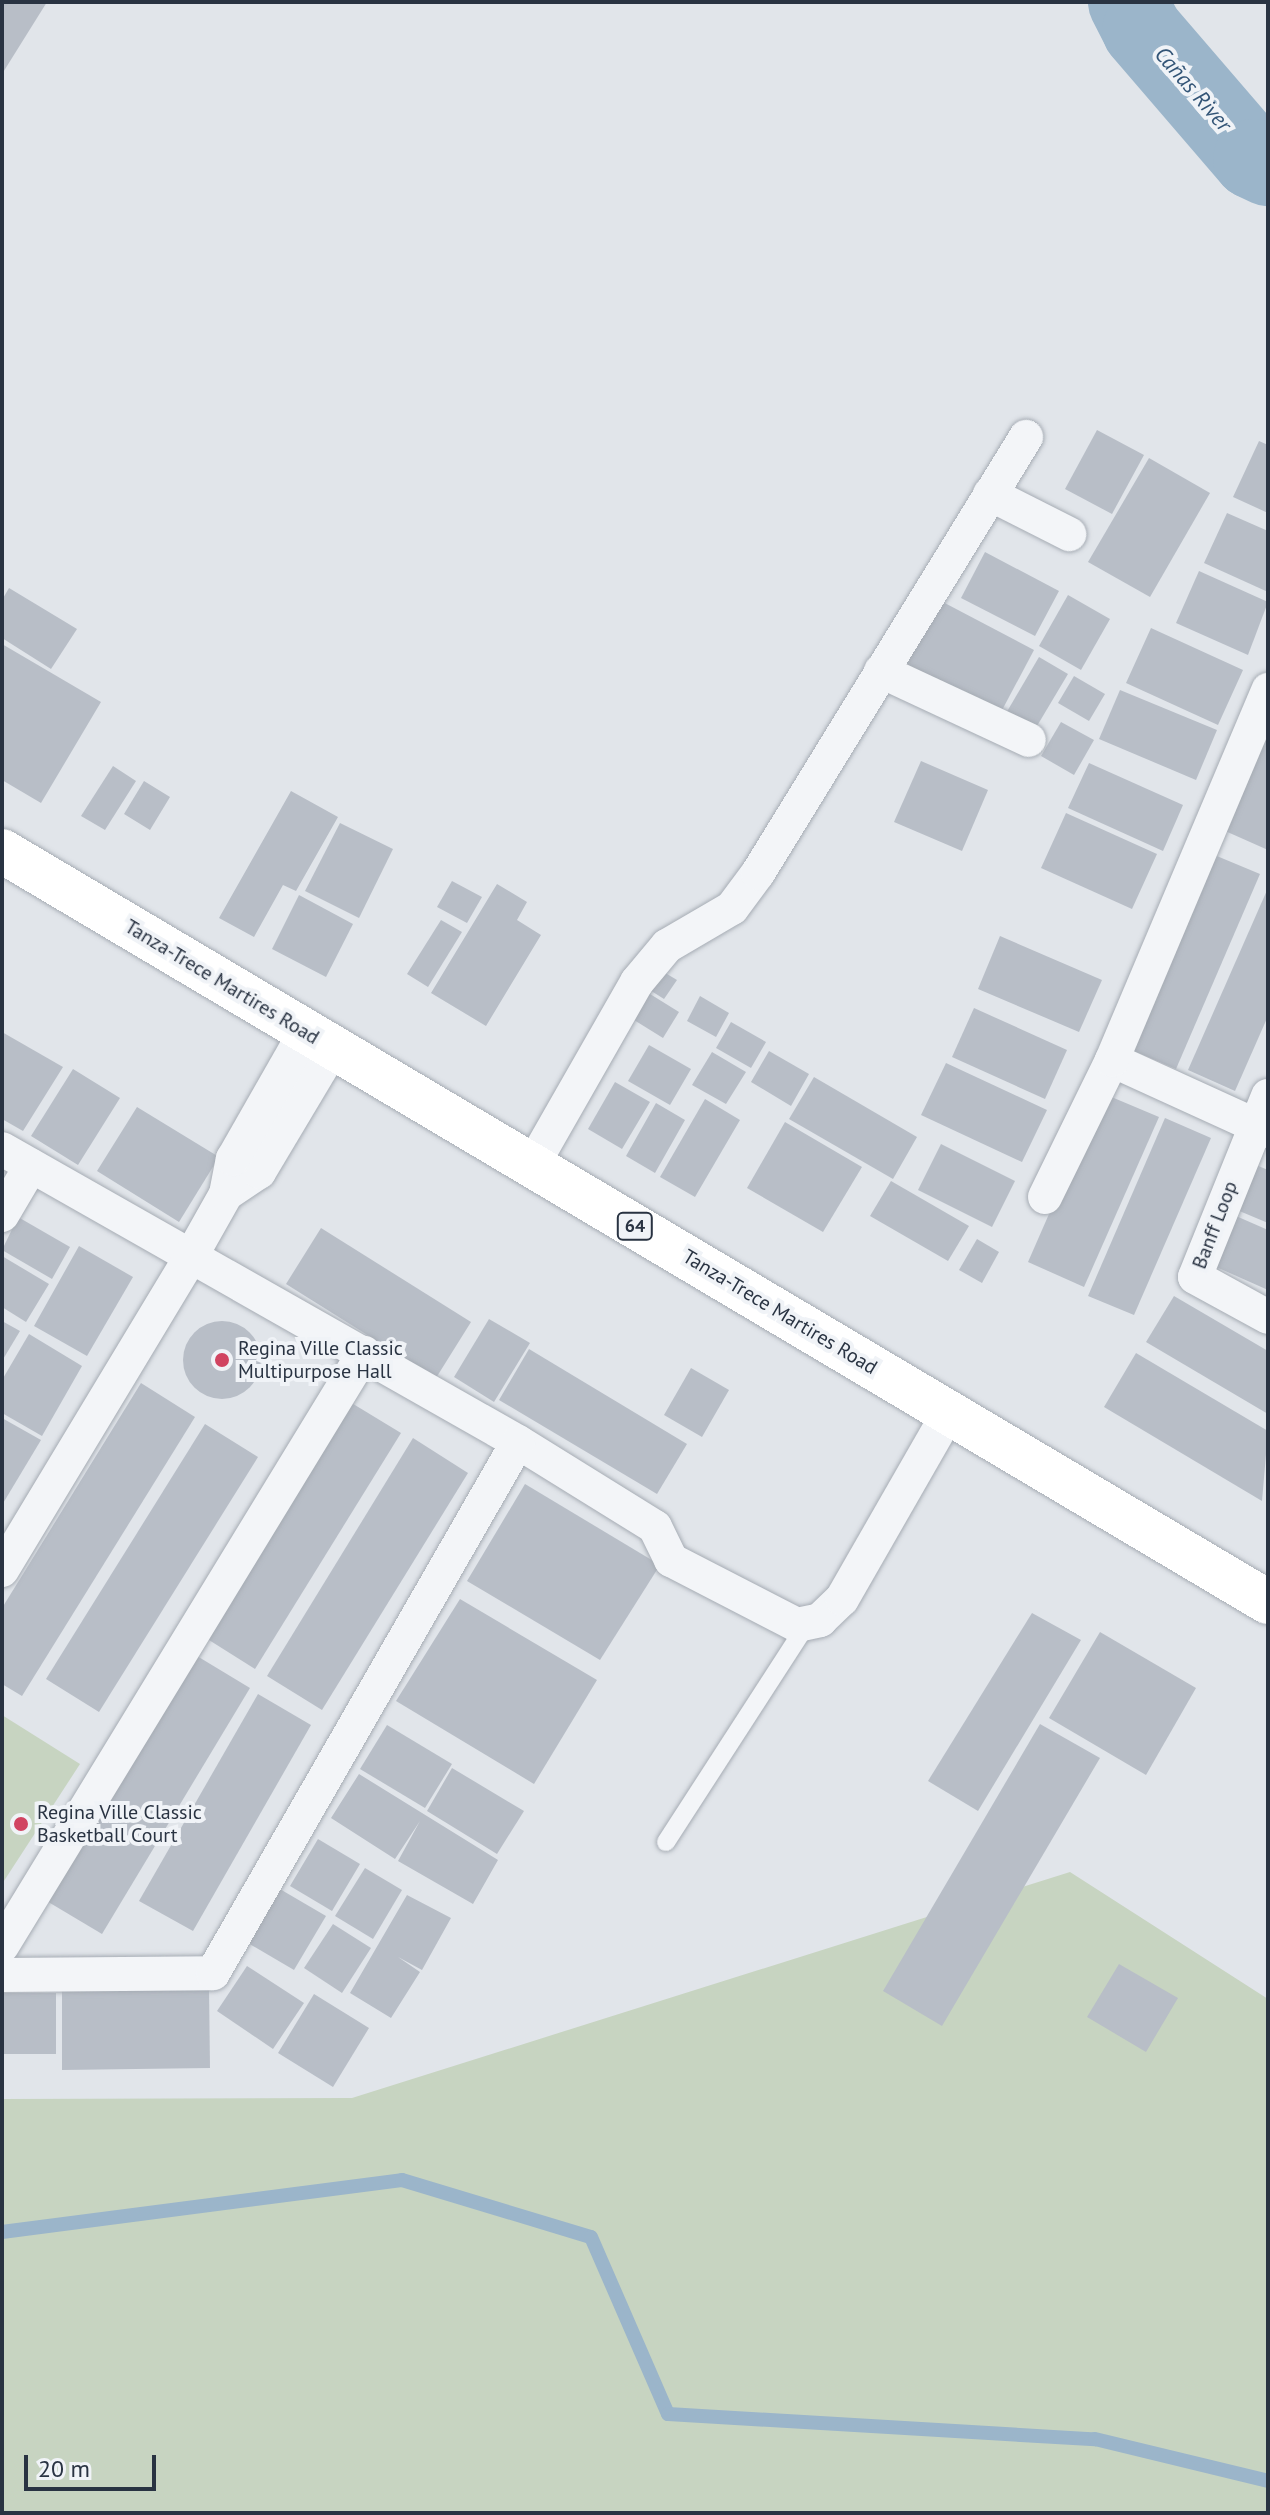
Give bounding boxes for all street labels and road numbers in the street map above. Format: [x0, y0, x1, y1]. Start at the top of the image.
street label: Tanza-Trece Martires Road [121, 914, 323, 1050]
street label: Banff Loop [1187, 1178, 1243, 1272]
road number: 64 [615, 1212, 655, 1240]
street label: Tanza-Trece Martires Road [679, 1244, 881, 1380]

